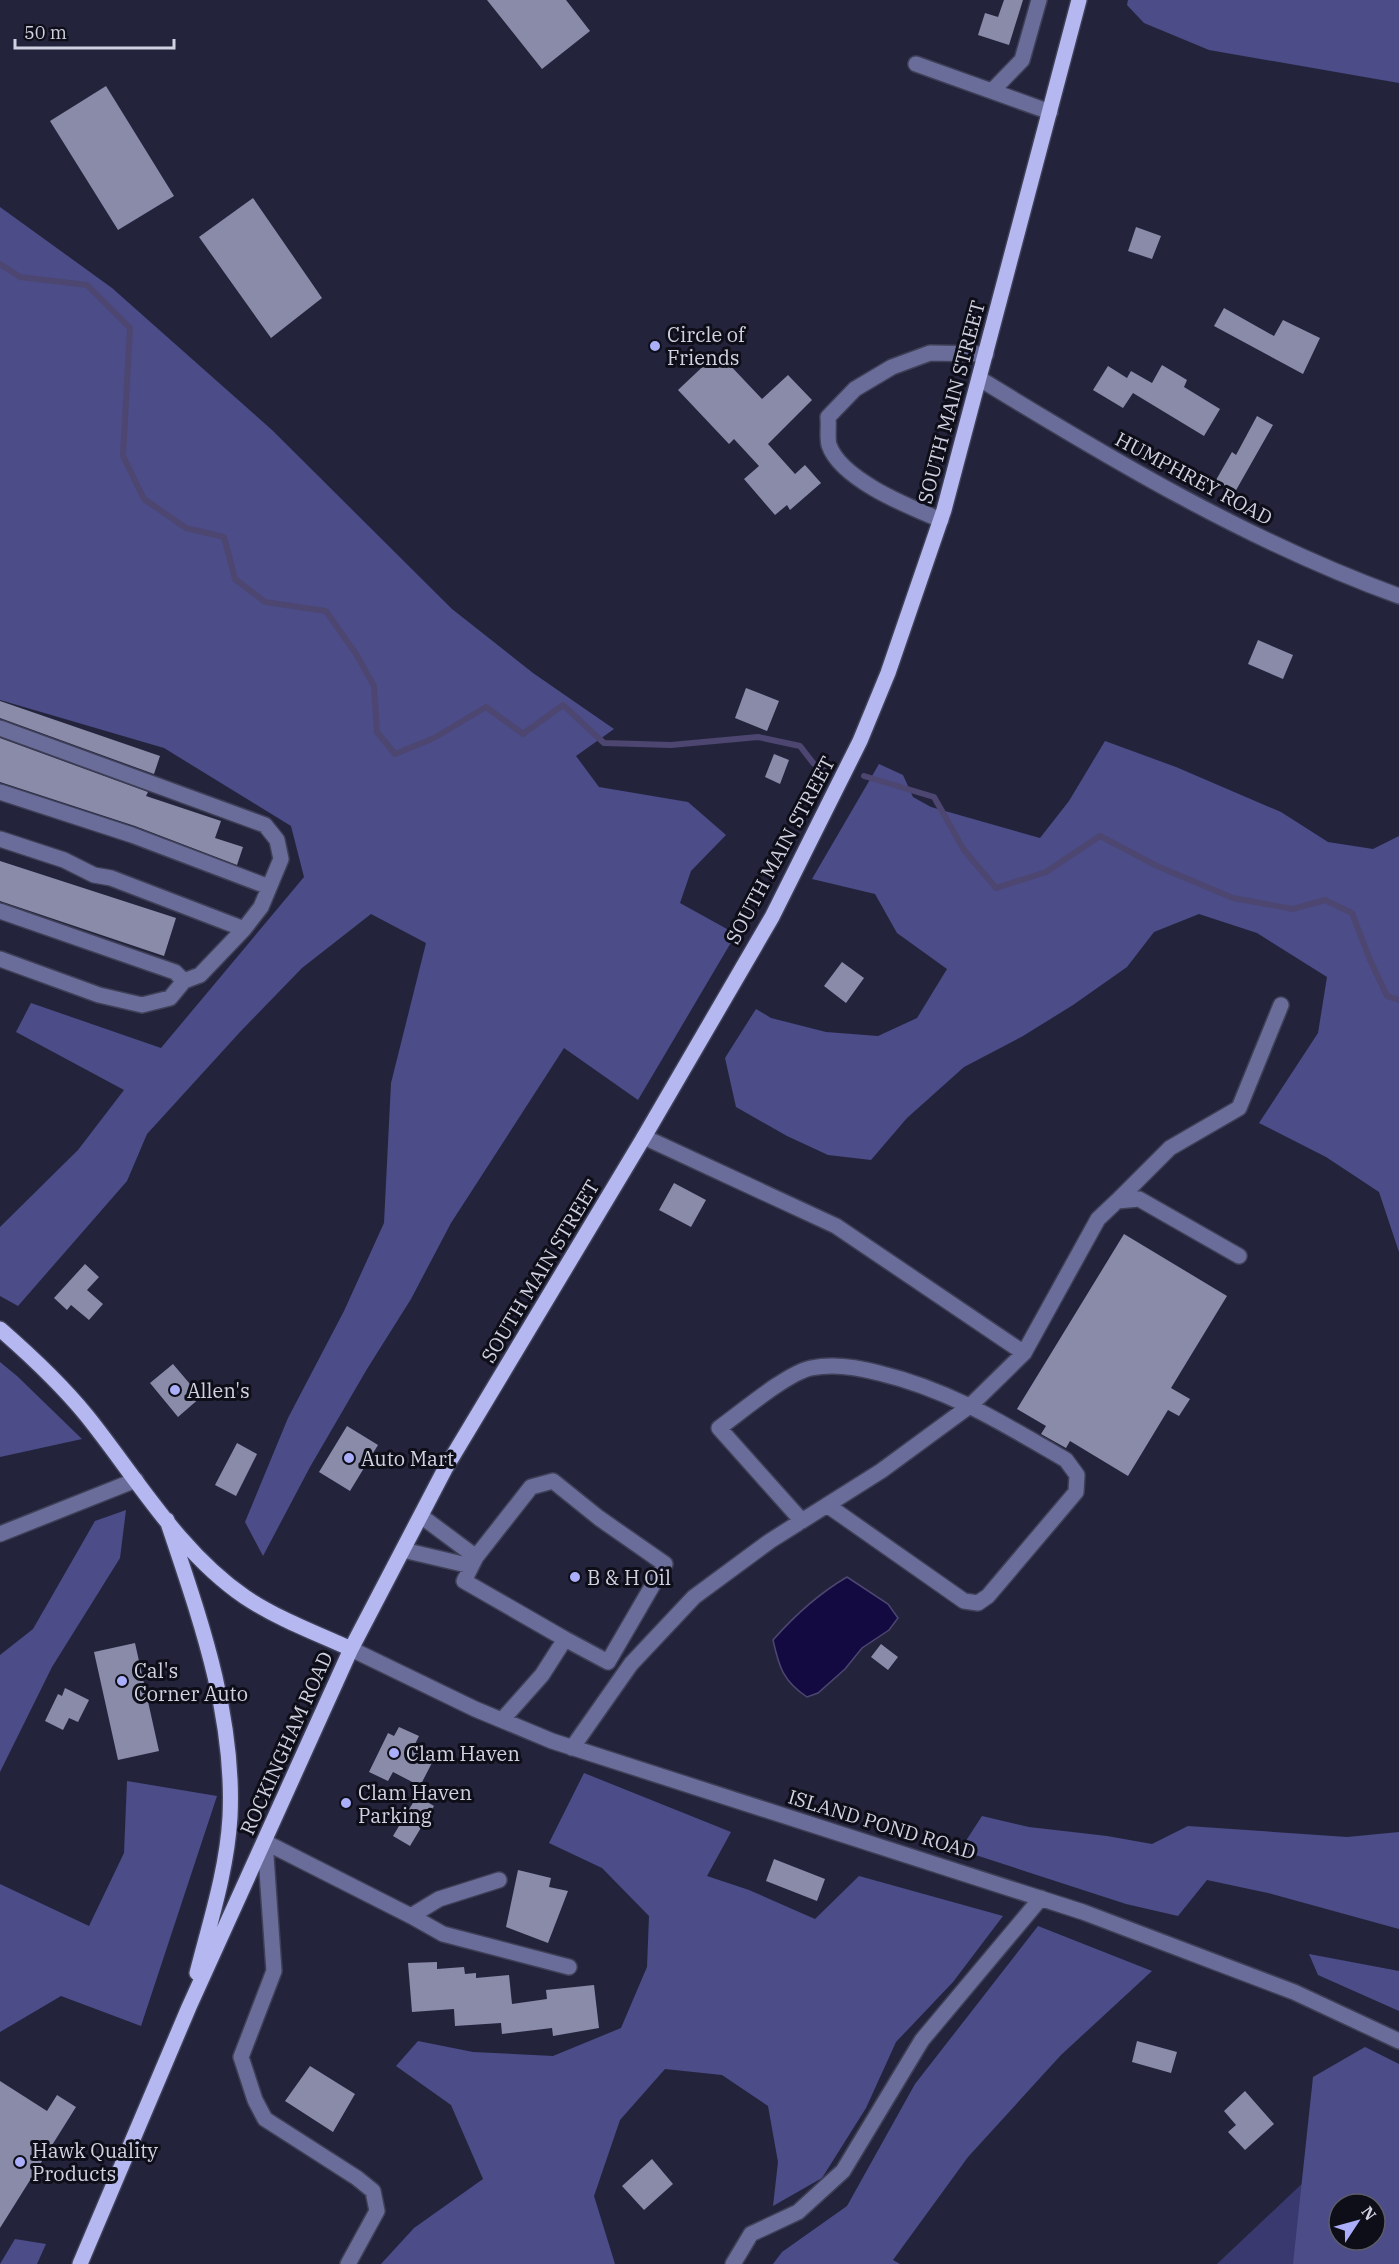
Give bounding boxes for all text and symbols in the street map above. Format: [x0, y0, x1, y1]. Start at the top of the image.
scale bar [15, 12, 174, 50]
text: 50 m [24, 21, 67, 44]
street label: SOUTH MAIN STREET [911, 297, 991, 507]
place label: Circle of Friends [667, 321, 746, 371]
marker: Circle of Friends [648, 339, 662, 353]
street label: HUMPHREY ROAD [1111, 425, 1277, 531]
street label: SOUTH MAIN STREET [719, 751, 841, 949]
street label: SOUTH MAIN STREET [475, 1174, 605, 1368]
place label: Allen's [187, 1377, 250, 1404]
marker: Allen's [168, 1383, 182, 1397]
place label: Auto Mart [361, 1445, 454, 1472]
marker: Auto Mart [342, 1451, 356, 1465]
place label: B & H Oil [587, 1564, 671, 1591]
marker: B & H Oil [568, 1570, 582, 1584]
street label: ROCKINGHAM ROAD [233, 1647, 339, 1839]
place label: Cal's Corner Auto [134, 1657, 248, 1707]
marker: Cal's Corner Auto [115, 1674, 129, 1688]
place label: Clam Haven [406, 1740, 520, 1767]
marker: Clam Haven [387, 1746, 401, 1760]
place label: Clam Haven Parking [358, 1779, 472, 1829]
street label: ISLAND POND ROAD [785, 1783, 979, 1865]
marker: Clam Haven Parking [339, 1796, 353, 1810]
place label: Hawk Quality Products [32, 2137, 158, 2187]
marker: Hawk Quality Products [13, 2155, 27, 2169]
north arrow [1327, 2192, 1387, 2252]
text: N [1357, 2202, 1381, 2224]

